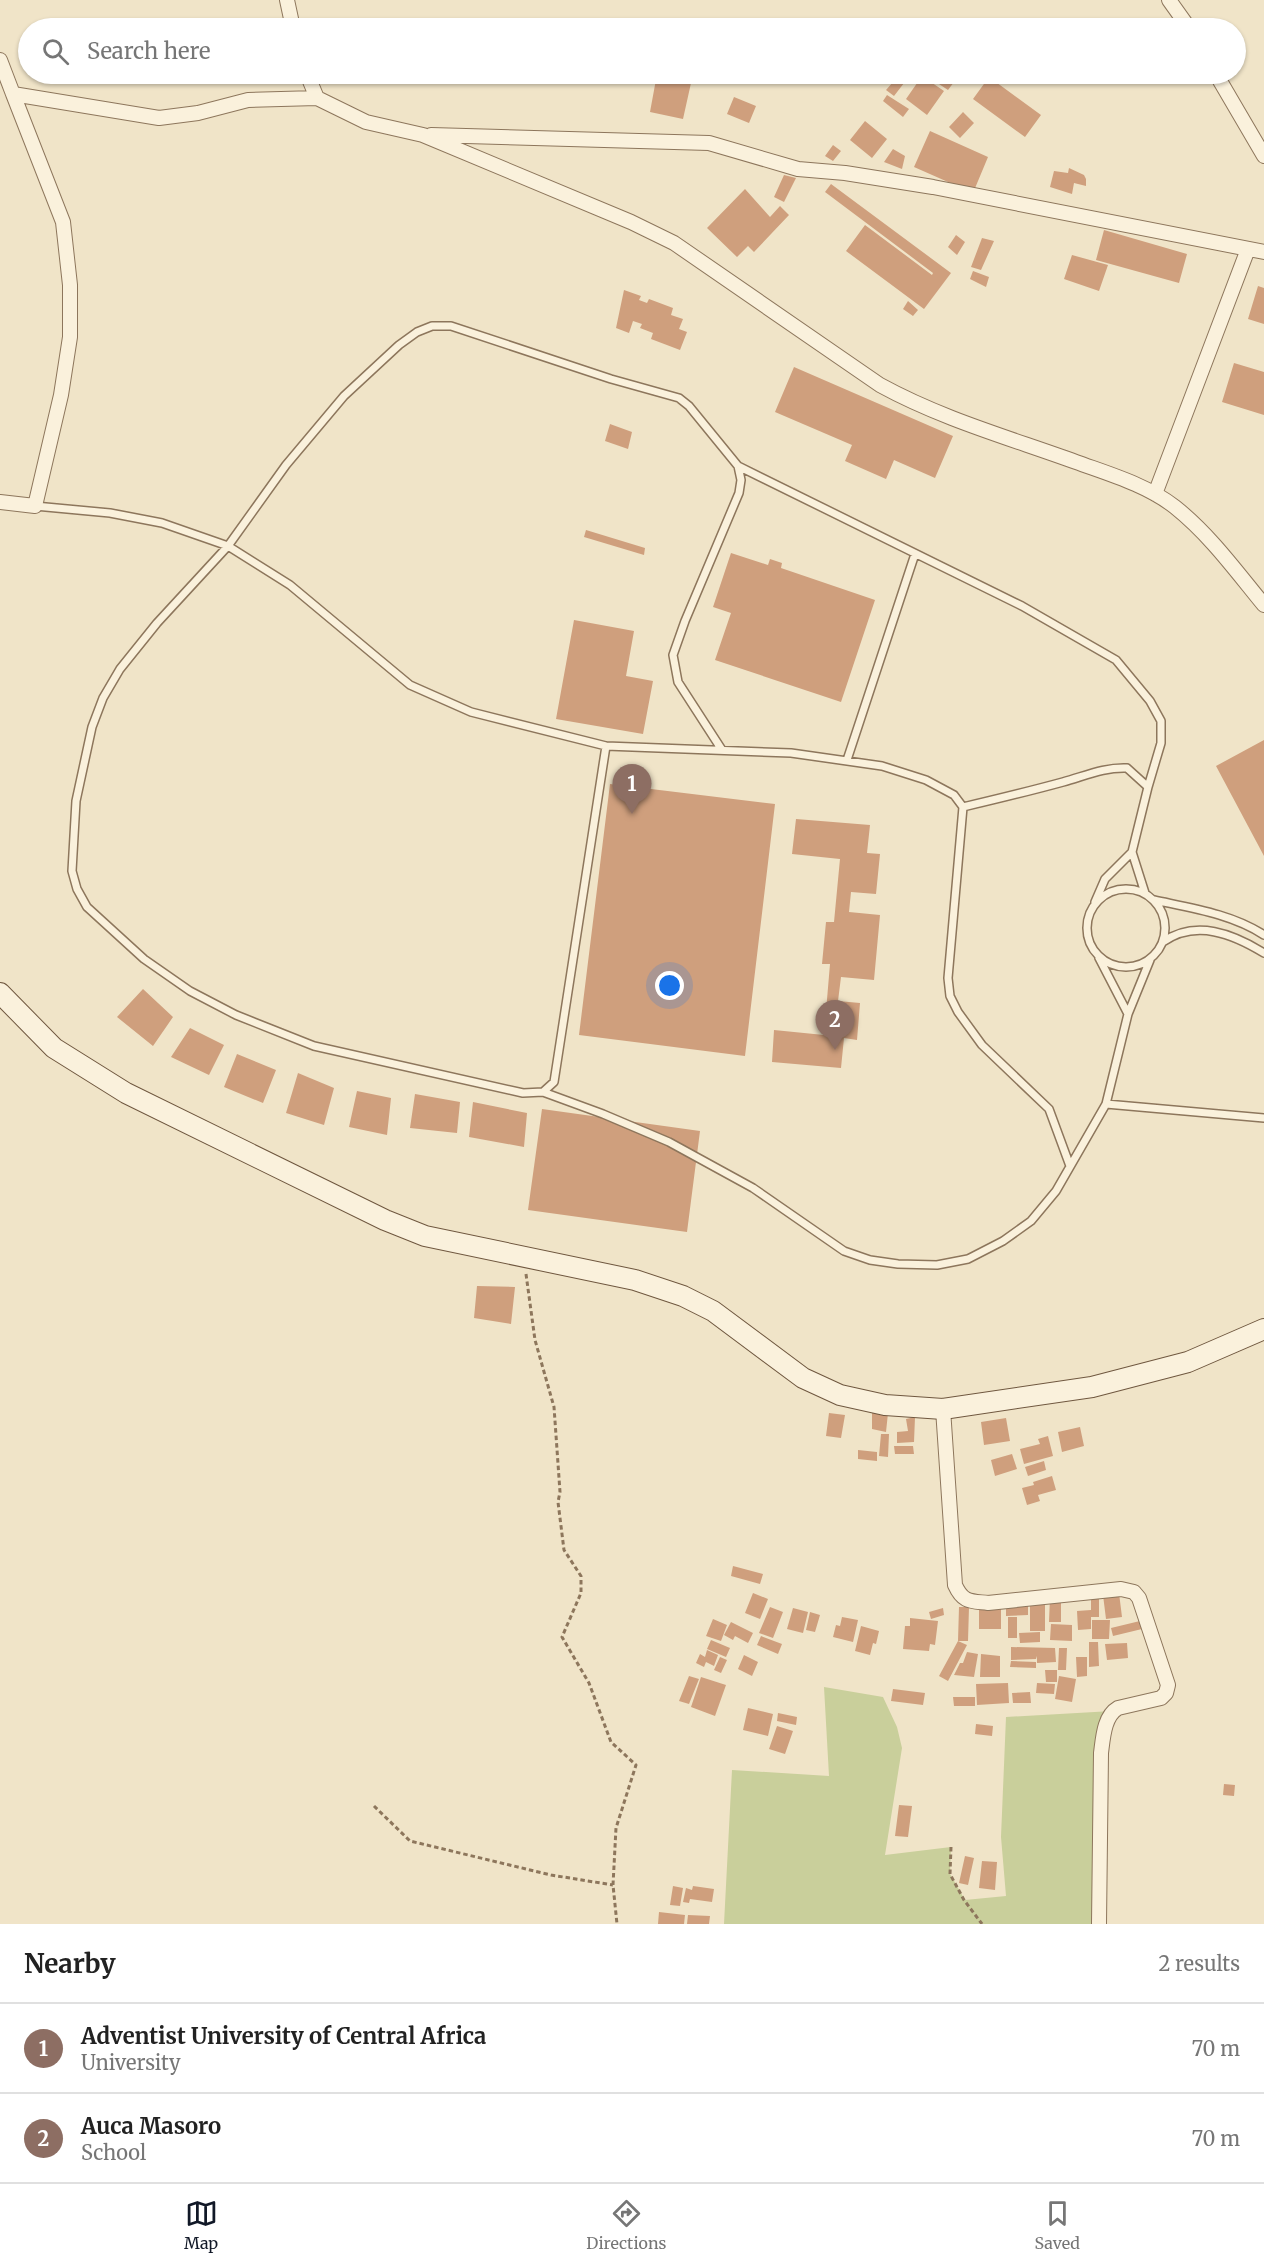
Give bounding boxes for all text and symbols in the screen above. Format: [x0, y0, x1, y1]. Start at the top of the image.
search box [18, 18, 1246, 84]
icon: search [39, 35, 72, 68]
text: Search here [87, 37, 210, 65]
pin: 1 [612, 764, 652, 814]
your location [655, 971, 684, 1000]
pin: 2 [816, 1000, 854, 1050]
text: Nearby [24, 1947, 116, 1980]
text: 2 results [1158, 1951, 1240, 1976]
text: Adventist University of Central Africa [81, 2022, 486, 2050]
text: 1 [39, 2036, 48, 2061]
text: 70 m [1192, 2036, 1240, 2061]
text: University [81, 2050, 181, 2075]
text: Auca Masoro [81, 2112, 221, 2140]
text: 2 [38, 2126, 49, 2151]
text: 70 m [1192, 2126, 1240, 2151]
text: School [81, 2140, 146, 2165]
tab: Map [184, 2197, 218, 2253]
tab: Directions [586, 2197, 666, 2253]
tab: Saved [1035, 2197, 1080, 2253]

